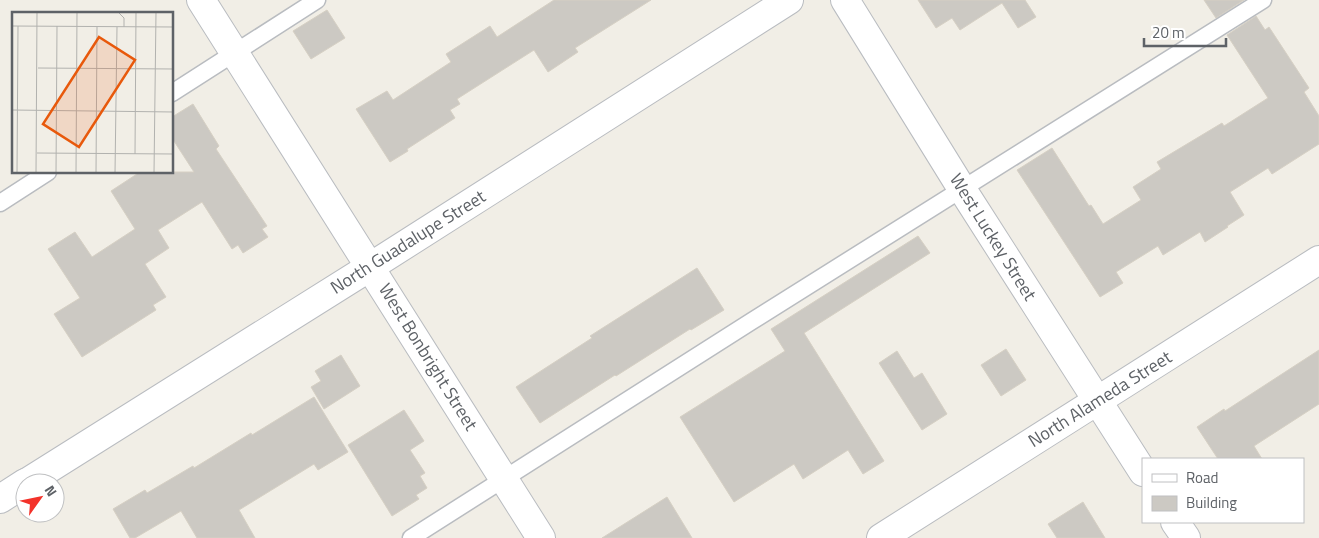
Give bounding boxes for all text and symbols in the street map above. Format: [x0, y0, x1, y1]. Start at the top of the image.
inset map [12, 12, 174, 174]
scale bar [1144, 15, 1226, 47]
text: 20 m [1152, 21, 1185, 44]
street label: West Luckey Street [943, 168, 1044, 306]
street label: North Guadalupe Street [325, 182, 491, 300]
street label: West Bonbright Street [372, 278, 485, 436]
street label: North Alameda Street [1023, 343, 1177, 454]
legend [1142, 458, 1304, 523]
text: Road [1186, 466, 1218, 489]
north arrow [15, 473, 65, 523]
text: N [40, 481, 63, 500]
text: Building [1186, 491, 1237, 514]

